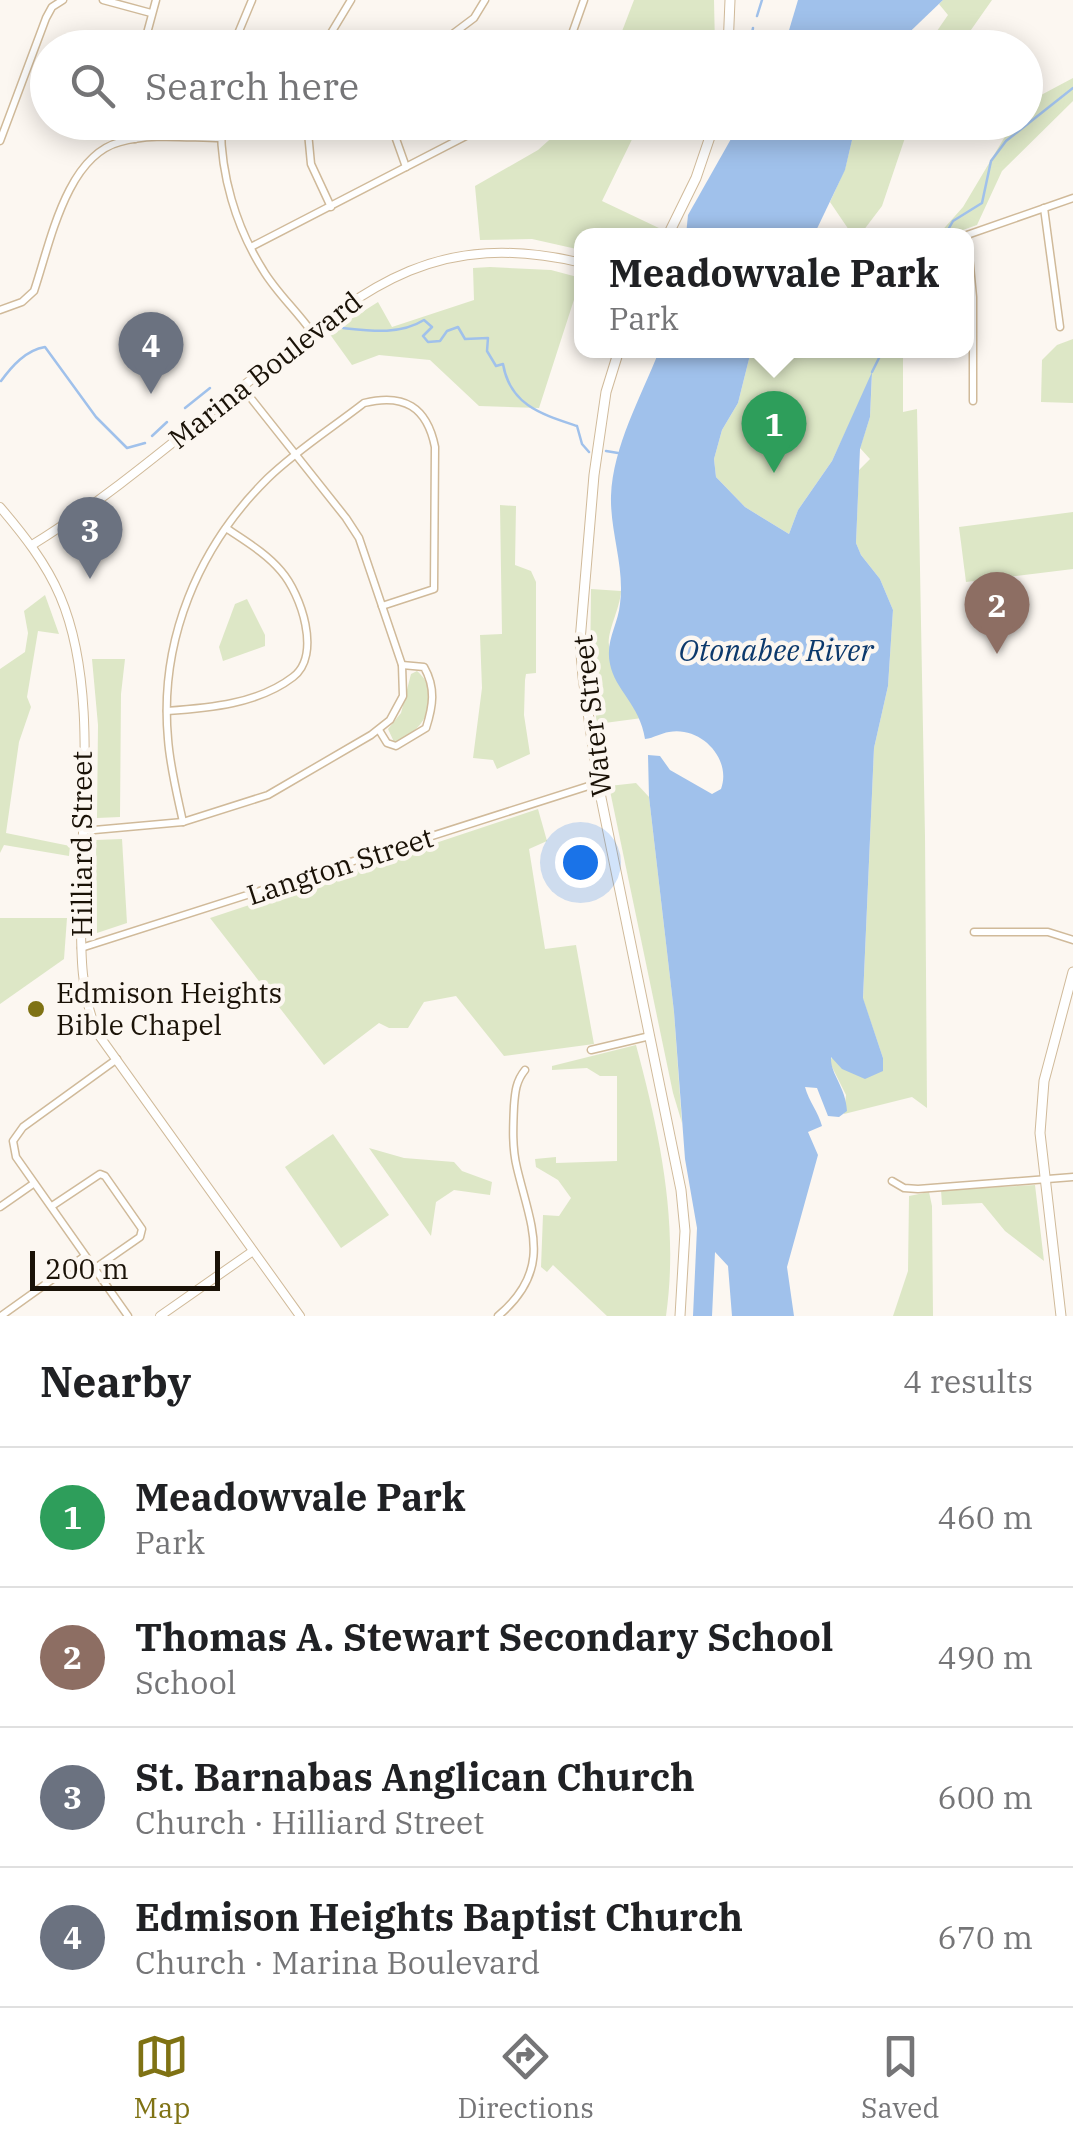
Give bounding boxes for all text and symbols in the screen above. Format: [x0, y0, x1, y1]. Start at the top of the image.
search box [30, 30, 1043, 140]
icon: search [65, 58, 120, 113]
text: Search here [145, 61, 359, 110]
popup [574, 228, 974, 358]
text: Meadowvale Park [609, 248, 939, 297]
street label: Marina Boulevard [161, 283, 369, 457]
text: Park [609, 297, 679, 339]
pin: 4 [118, 312, 184, 394]
pin: 1 [742, 390, 806, 473]
pin: 3 [58, 496, 122, 579]
pin: 2 [964, 572, 1030, 654]
water label: Otonabee River [678, 630, 874, 669]
street label: Water Street [563, 633, 620, 799]
street label: Hilliard Street [63, 751, 100, 937]
street label: Langton Street [242, 818, 438, 913]
your location [555, 837, 606, 888]
place label: Edmison Heights Bible Chapel [56, 974, 282, 1043]
marker: Edmison Heights Bible Chapel [25, 998, 47, 1020]
scale bar [30, 1246, 220, 1290]
text: 200 m [45, 1250, 129, 1287]
text: Nearby [40, 1354, 191, 1409]
text: 4 results [903, 1360, 1033, 1402]
text: Meadowvale Park [135, 1472, 465, 1521]
text: 1 [63, 1496, 82, 1538]
text: 460 m [937, 1496, 1033, 1538]
text: Park [135, 1521, 205, 1563]
text: Thomas A. Stewart Secondary School [135, 1612, 833, 1661]
text: 2 [63, 1636, 82, 1678]
text: 490 m [937, 1636, 1033, 1678]
text: School [135, 1661, 236, 1703]
text: St. Barnabas Anglican Church [135, 1752, 695, 1801]
text: 3 [63, 1776, 82, 1818]
text: 600 m [937, 1776, 1033, 1818]
text: Church · Hilliard Street [135, 1801, 484, 1843]
text: Edmison Heights Baptist Church [135, 1892, 743, 1941]
text: 4 [63, 1916, 82, 1958]
text: 670 m [937, 1916, 1033, 1958]
text: Church · Marina Boulevard [135, 1941, 540, 1983]
tab: Map [134, 2029, 190, 2126]
tab: Directions [457, 2029, 594, 2126]
tab: Saved [861, 2029, 939, 2126]

